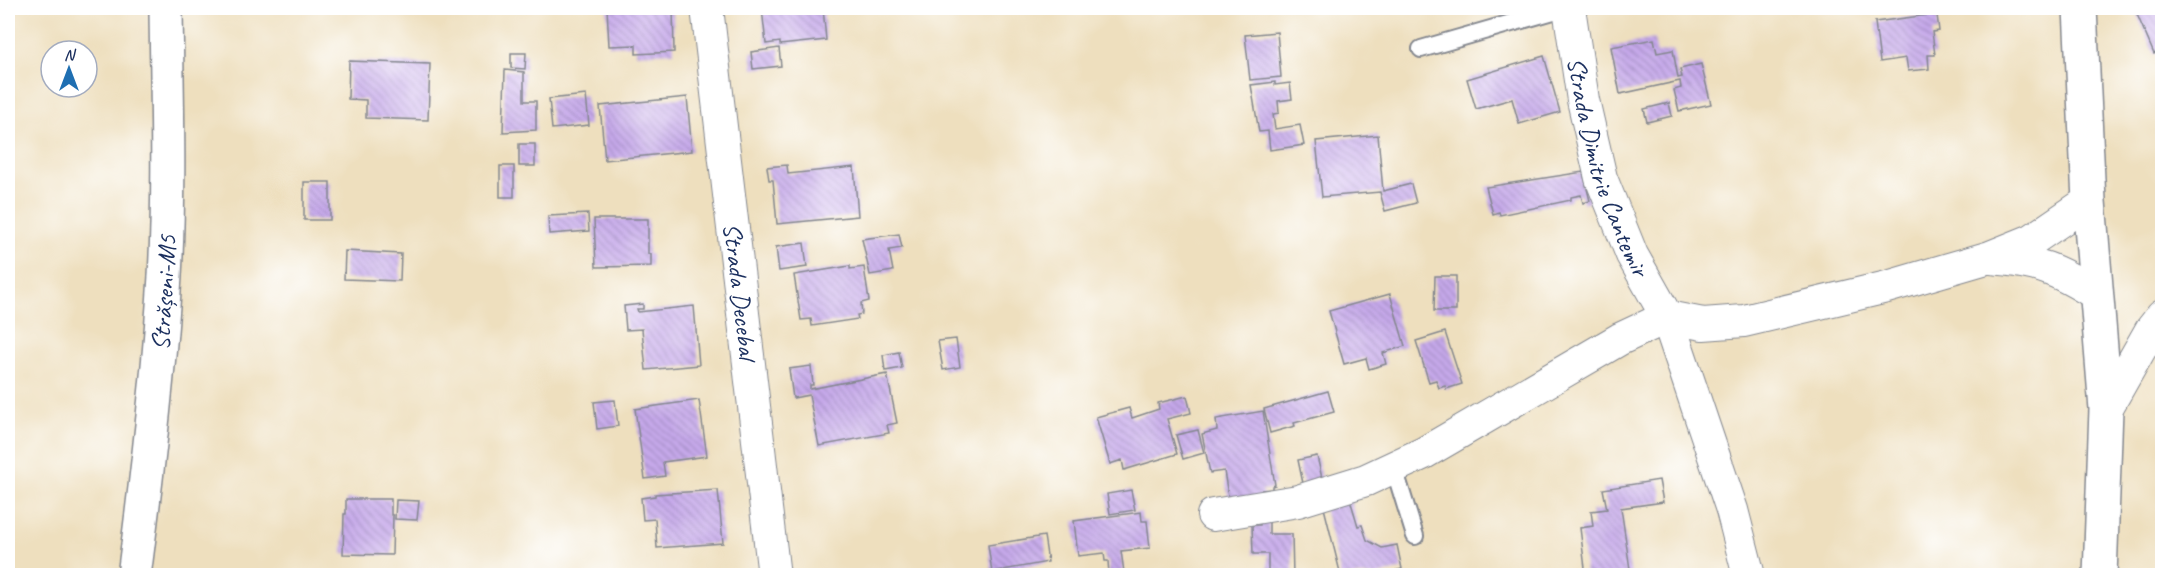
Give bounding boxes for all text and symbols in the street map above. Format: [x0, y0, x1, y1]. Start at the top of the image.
north arrow [39, 39, 99, 99]
text: N [64, 45, 77, 65]
street label: Strada Dimitrie Cantemir [1560, 55, 1658, 284]
street label: Strada Decebal [716, 221, 765, 365]
street label: Strășeni-M5 [143, 233, 183, 352]

